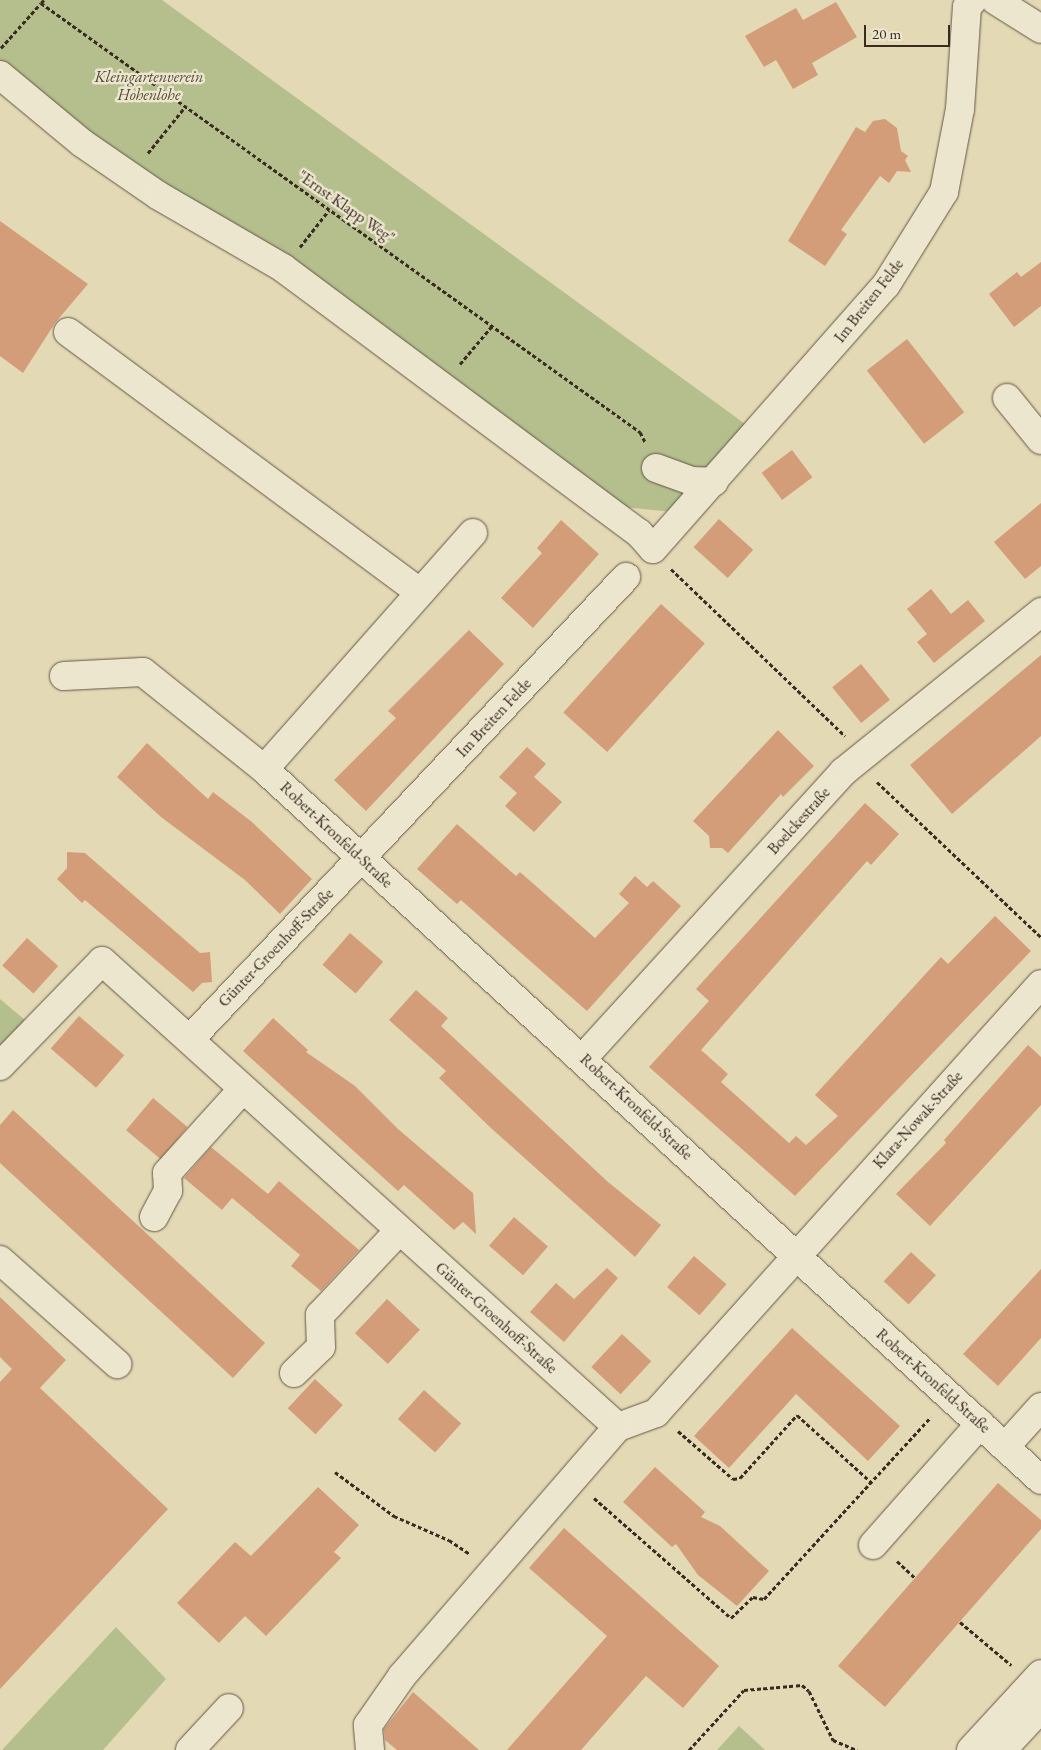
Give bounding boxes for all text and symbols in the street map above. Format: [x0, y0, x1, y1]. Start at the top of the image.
scale bar [866, 15, 952, 47]
text: 20 m [872, 24, 901, 43]
park label: Kleingartenverein Hohenlohe [94, 67, 204, 105]
street label: "Ernst Klapp Weg" [294, 166, 398, 248]
street label: Im Breiten Felde [830, 255, 908, 347]
street label: Im Breiten Felde [453, 675, 535, 761]
street label: Robert-Kronfeld-Straße [276, 778, 396, 892]
street label: Boelckestraße [764, 783, 834, 859]
street label: Günter-Groenhoff-Straße [214, 885, 338, 1011]
street label: Robert-Kronfeld-Straße [576, 1050, 696, 1164]
street label: Klara-Nowak-Straße [869, 1067, 967, 1173]
street label: Günter-Groenhoff-Straße [431, 1258, 561, 1378]
street label: Robert-Kronfeld-Straße [872, 1325, 994, 1437]

